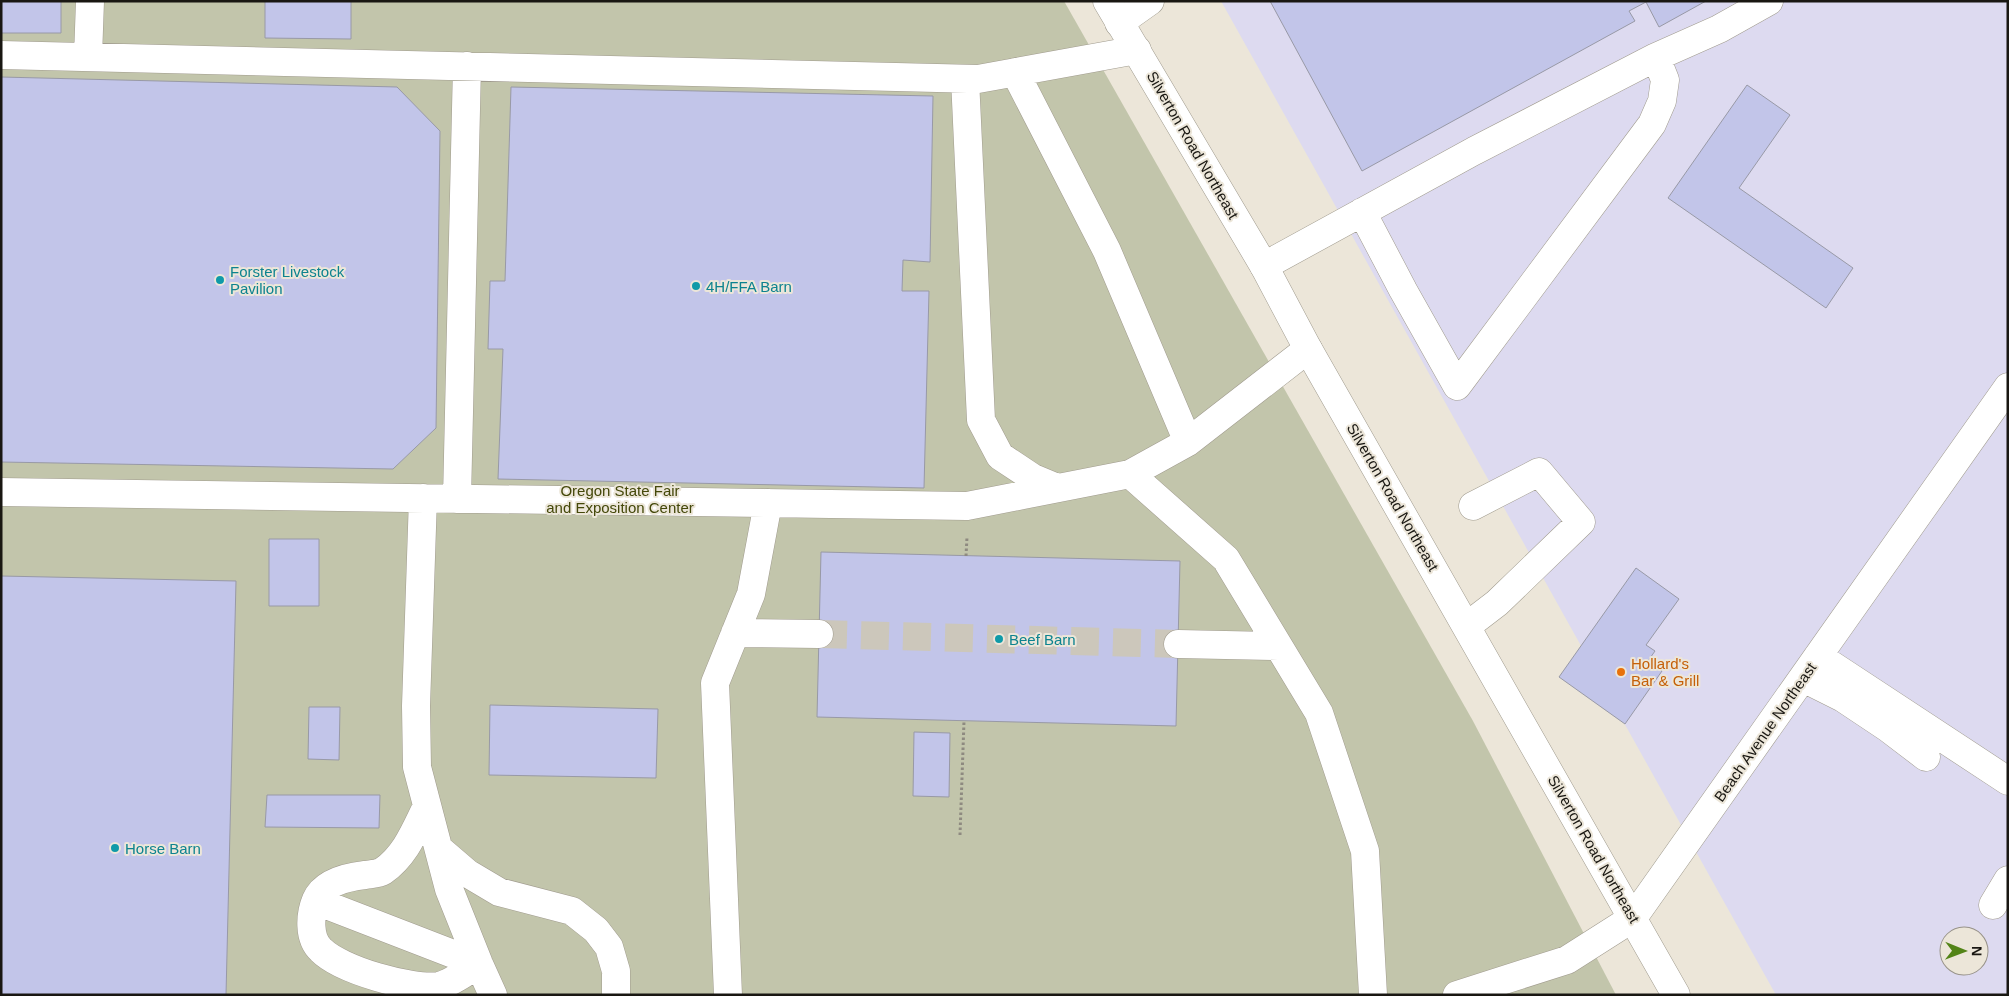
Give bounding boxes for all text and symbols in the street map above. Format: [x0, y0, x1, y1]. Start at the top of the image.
street label: Silverton Road Northeast [1144, 68, 1243, 223]
place label: Forster Livestock Pavilion [230, 263, 345, 297]
marker: Forster Livestock Pavilion [214, 274, 226, 286]
place label: 4H/FFA Barn [706, 278, 792, 295]
marker: 4H/FFA Barn [690, 280, 702, 292]
street label: Silverton Road Northeast [1344, 420, 1443, 575]
park label: Oregon State Fair and Exposition Center [546, 482, 694, 516]
place label: Beef Barn [1009, 631, 1076, 648]
marker: Beef Barn [993, 633, 1005, 645]
place label: Hollard's Bar & Grill [1631, 655, 1699, 689]
street label: Beach Avenue Northeast [1711, 659, 1820, 805]
marker: Hollard's Bar & Grill [1615, 666, 1627, 678]
street label: Silverton Road Northeast [1545, 772, 1644, 927]
place label: Horse Barn [125, 840, 201, 857]
marker: Horse Barn [109, 842, 121, 854]
north arrow [1939, 926, 1989, 976]
text: N [1969, 946, 1985, 956]

